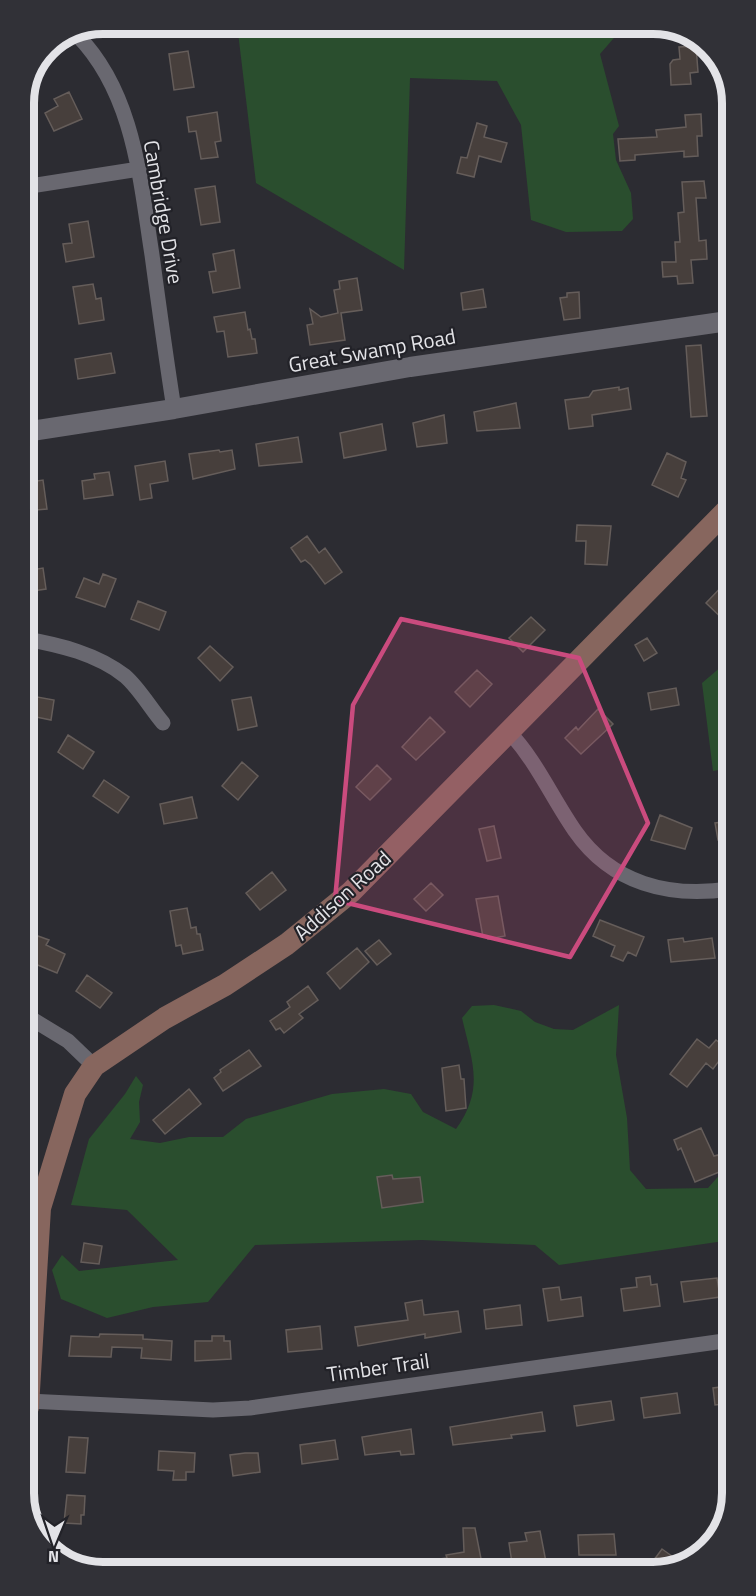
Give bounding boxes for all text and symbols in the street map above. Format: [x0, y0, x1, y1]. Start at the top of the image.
street label: Cambridge Drive [136, 138, 192, 286]
street label: Great Swamp Road [286, 320, 458, 380]
street label: Addison Road [286, 842, 398, 948]
street label: Timber Trail [325, 1344, 431, 1390]
north arrow [24, 1512, 84, 1572]
text: N [48, 1545, 59, 1569]

